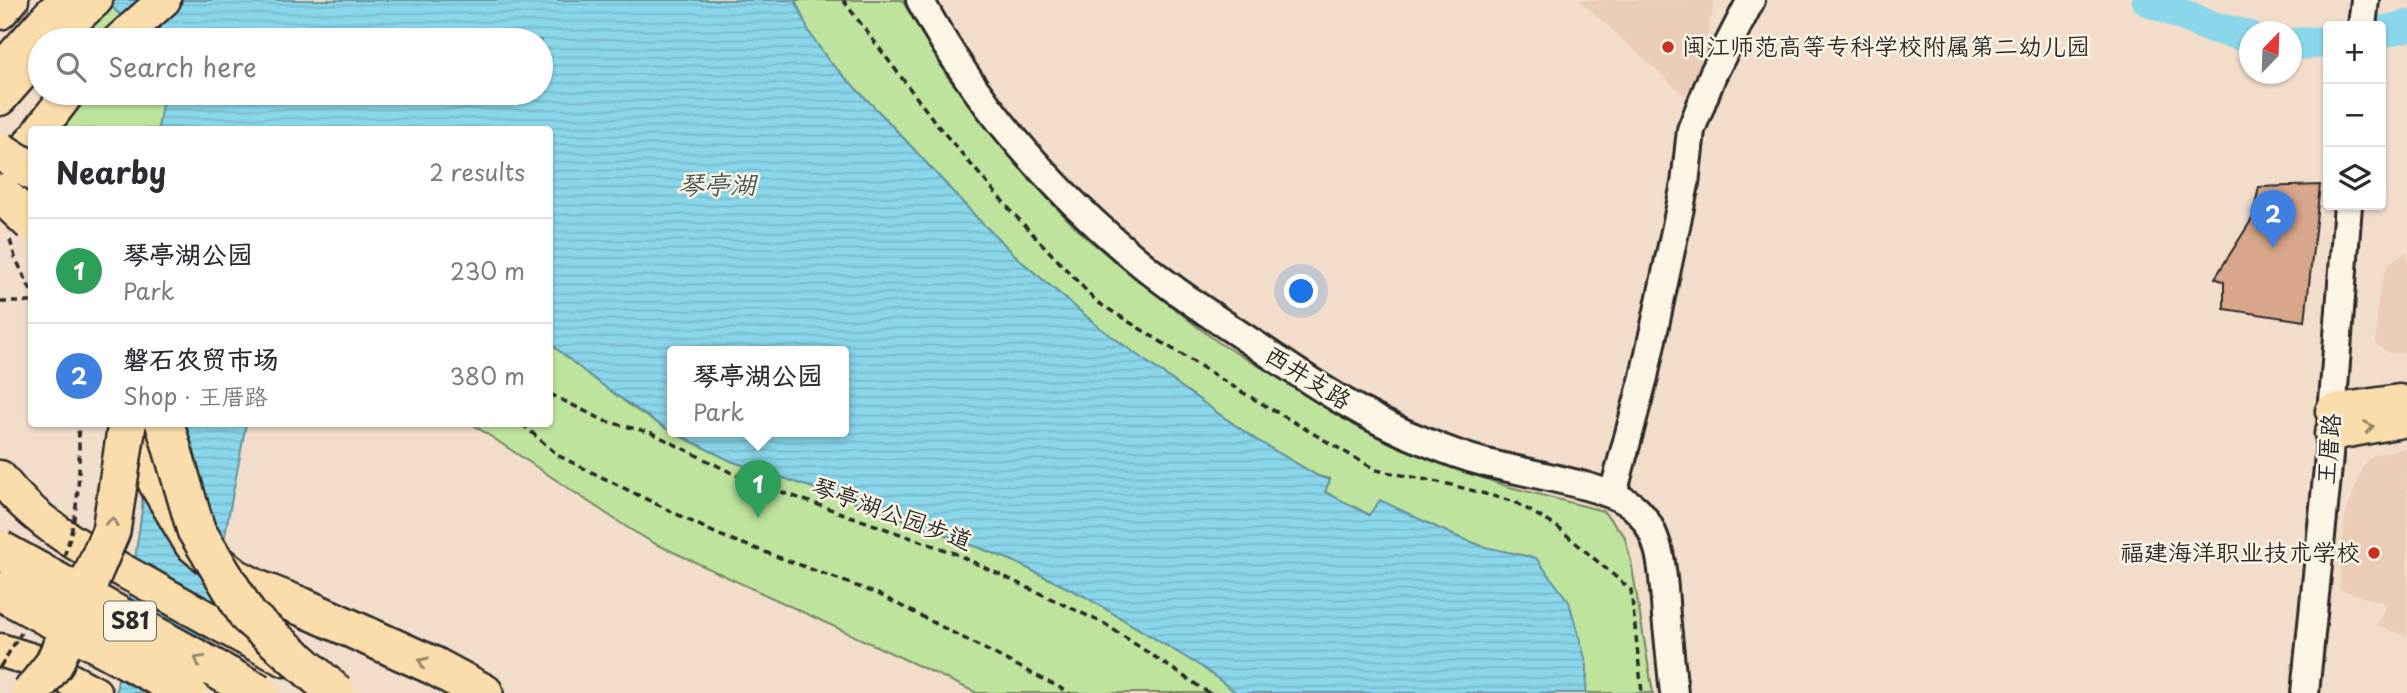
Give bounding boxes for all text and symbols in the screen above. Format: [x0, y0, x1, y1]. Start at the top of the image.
north arrow [2239, 21, 2302, 84]
map controls [2323, 21, 2386, 210]
button: + [2323, 21, 2386, 84]
place label: 闽江师范高等专科学校附属第二幼儿园 [1682, 27, 2090, 63]
search box [28, 28, 553, 105]
marker: 闽江师范高等专科学校附属第二幼儿园 [1660, 39, 1676, 55]
text: Search here [108, 47, 257, 86]
icon: search [52, 48, 90, 86]
button: − [2323, 84, 2386, 147]
button: layers [2323, 147, 2386, 210]
text: Nearby [56, 149, 166, 194]
text: 2 results [429, 154, 525, 189]
water label: 琴亭湖 [678, 164, 759, 203]
pin: 2 [2250, 190, 2296, 248]
text: 琴亭湖公园 [123, 234, 253, 273]
text: 1 [74, 253, 85, 288]
text: 230 m [450, 253, 525, 288]
text: Park [123, 273, 174, 308]
your location [1284, 274, 1318, 308]
street label: 西井支路 [1259, 336, 1359, 417]
text: 磐石农贸市场 [123, 339, 279, 378]
popup [667, 346, 849, 437]
text: 琴亭湖公园 [693, 355, 823, 394]
text: 2 [71, 358, 87, 393]
text: 380 m [450, 358, 525, 393]
text: Shop · 王厝路 [123, 378, 268, 413]
text: Park [693, 394, 744, 429]
street label: 王厝路 [2306, 411, 2348, 486]
one-way arrow [2363, 421, 2375, 436]
pin: 1 [735, 460, 781, 518]
street label: 琴亭湖公园步道 [808, 466, 978, 558]
one-way arrow [104, 516, 119, 528]
place label: 福建海洋职业技术学校 [2120, 533, 2360, 569]
marker: 福建海洋职业技术学校 [2366, 545, 2382, 561]
road number: S81 [104, 601, 156, 640]
one-way arrow [194, 655, 207, 668]
one-way arrow [418, 656, 430, 670]

